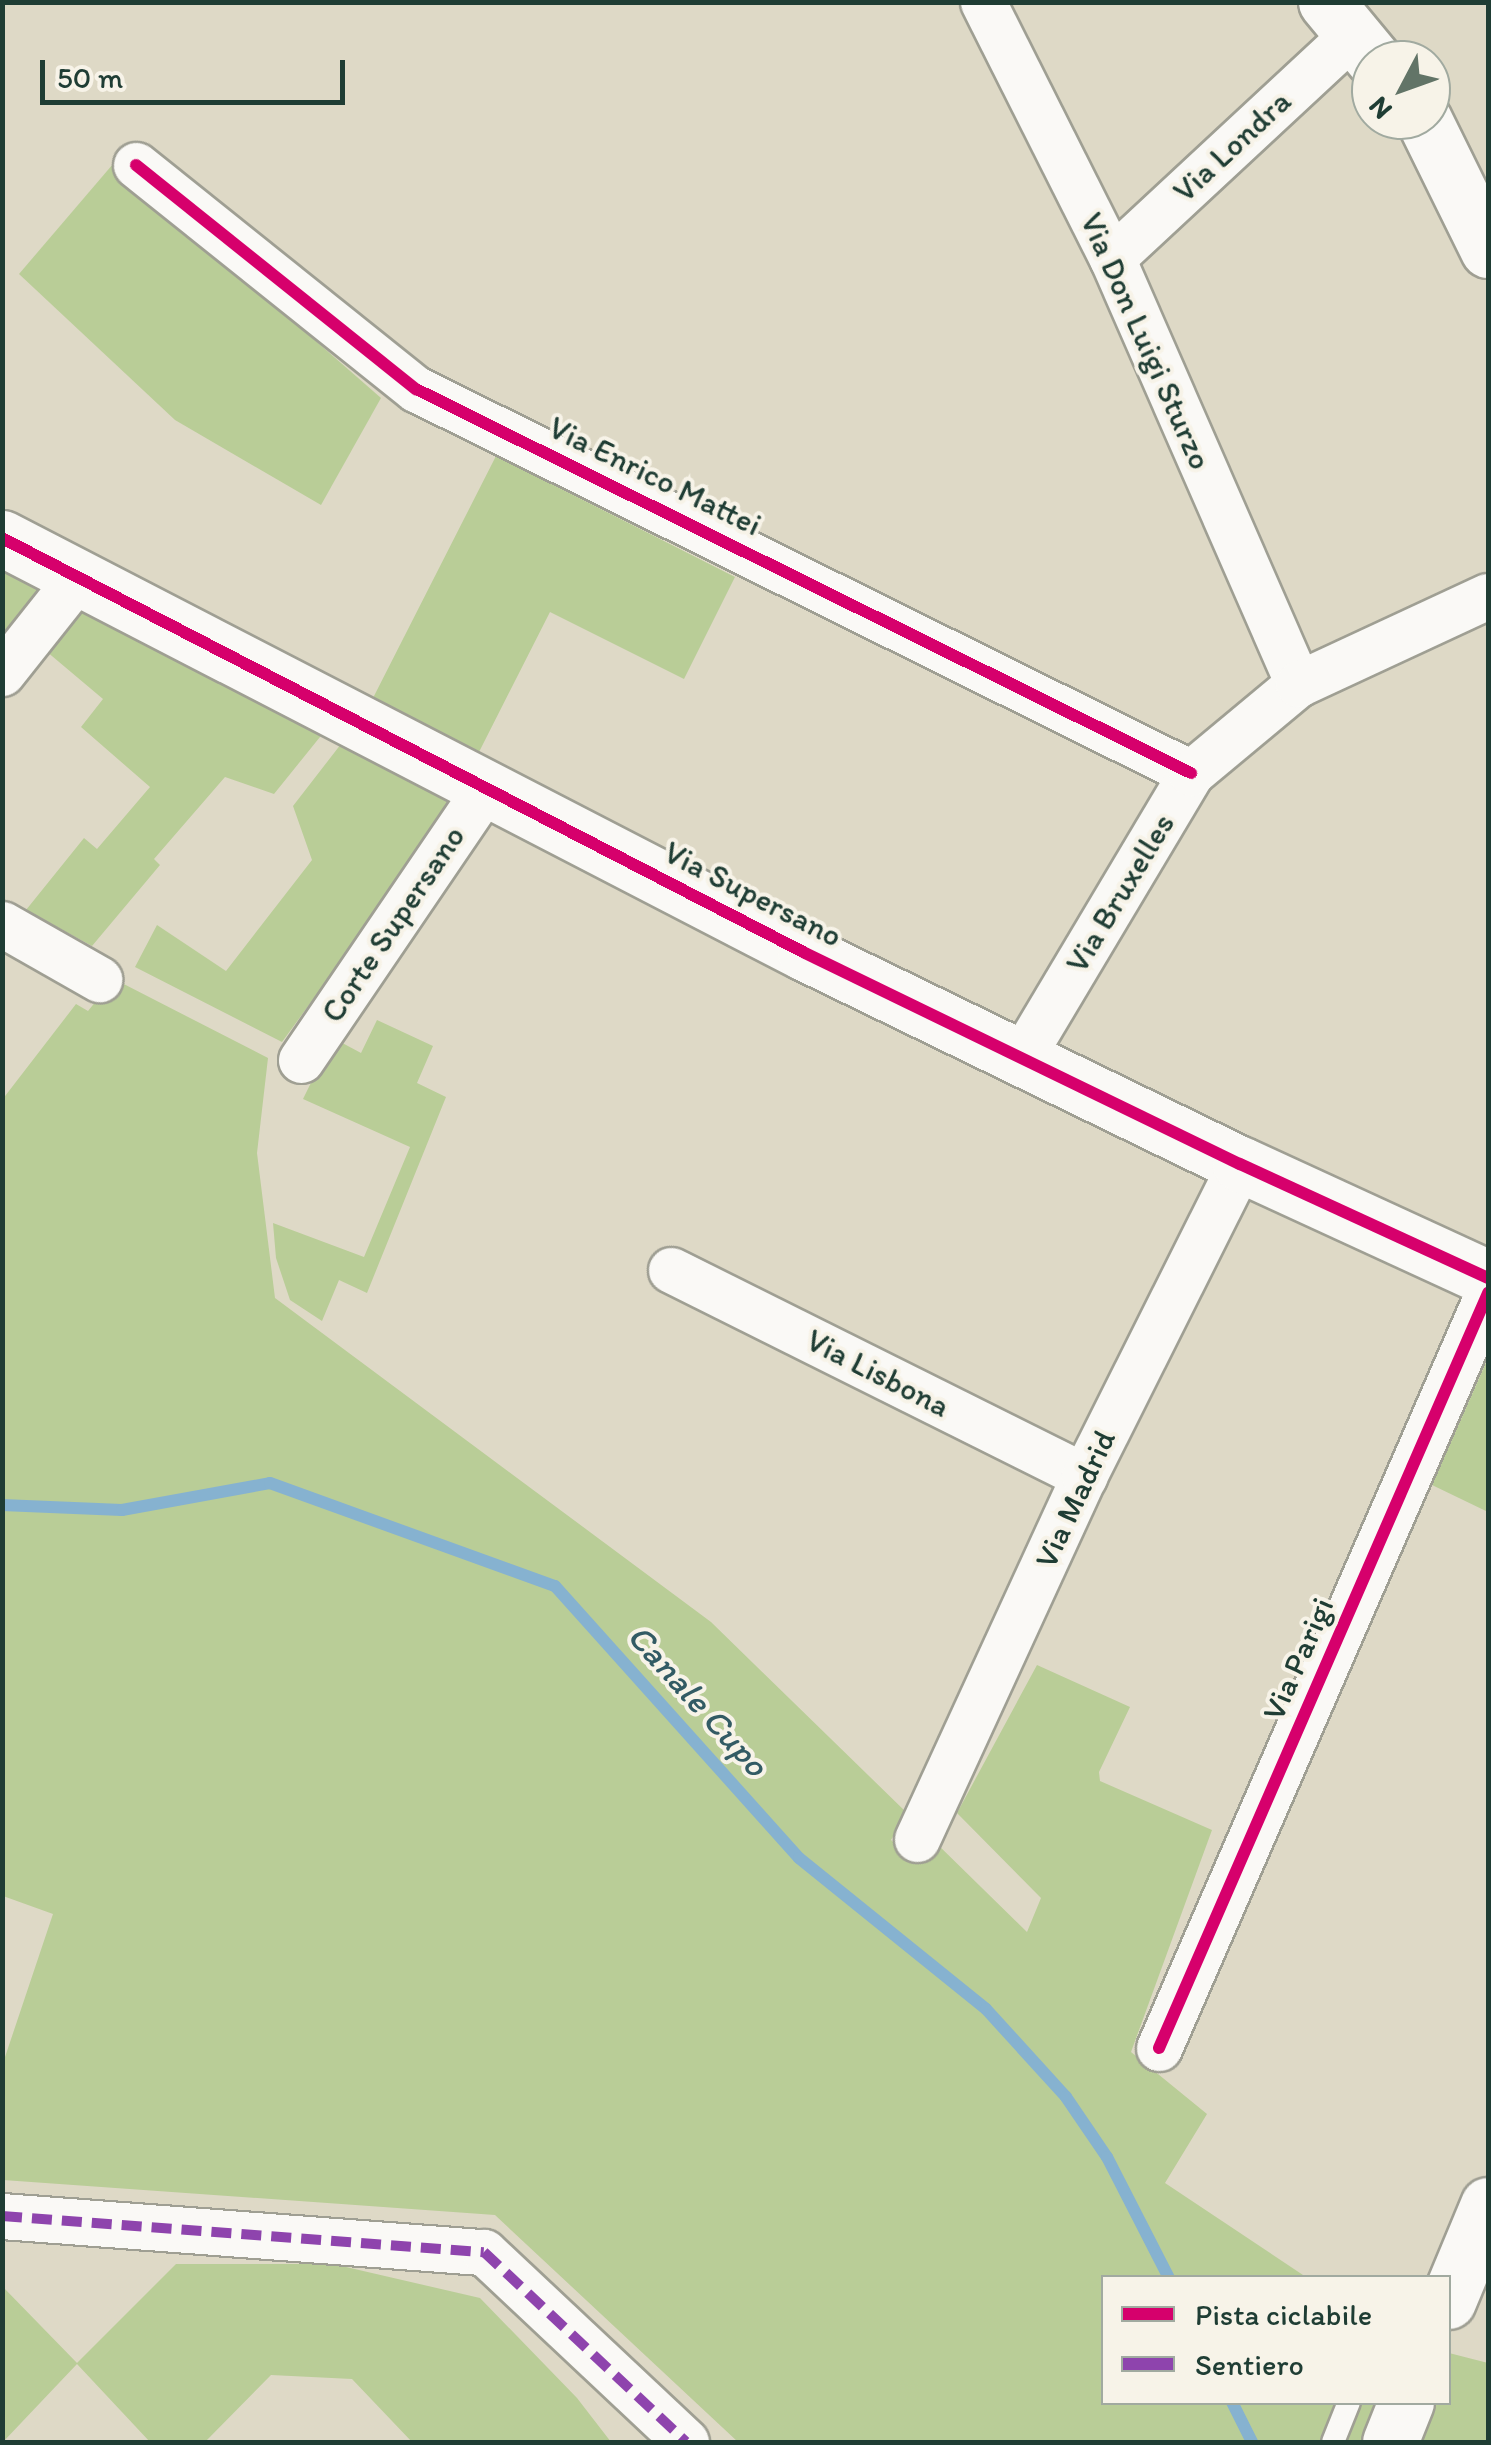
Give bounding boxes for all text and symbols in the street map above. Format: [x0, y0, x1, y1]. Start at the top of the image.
scale bar [45, 40, 350, 102]
north arrow [1351, 40, 1451, 140]
text: 50 m [57, 59, 123, 96]
street label: Via Londra [1165, 82, 1299, 210]
text: N [1361, 90, 1399, 127]
street label: Via Don Luigi Sturzo [1072, 207, 1220, 475]
street label: Via Enrico Mattei [542, 408, 768, 544]
street label: Via Bruxelles [1057, 806, 1183, 980]
street label: Corte Supersano [313, 818, 473, 1030]
street label: Via Supersano [657, 833, 849, 955]
street label: Via Lisbona [800, 1320, 956, 1426]
street label: Via Madrid [1027, 1424, 1123, 1574]
street label: Via Parigi [1254, 1592, 1342, 1726]
water label: Canale Cupo [619, 1615, 777, 1785]
legend [1101, 2275, 1451, 2405]
text: Pista ciclabile [1195, 2296, 1372, 2333]
text: Sentiero [1195, 2346, 1304, 2383]

